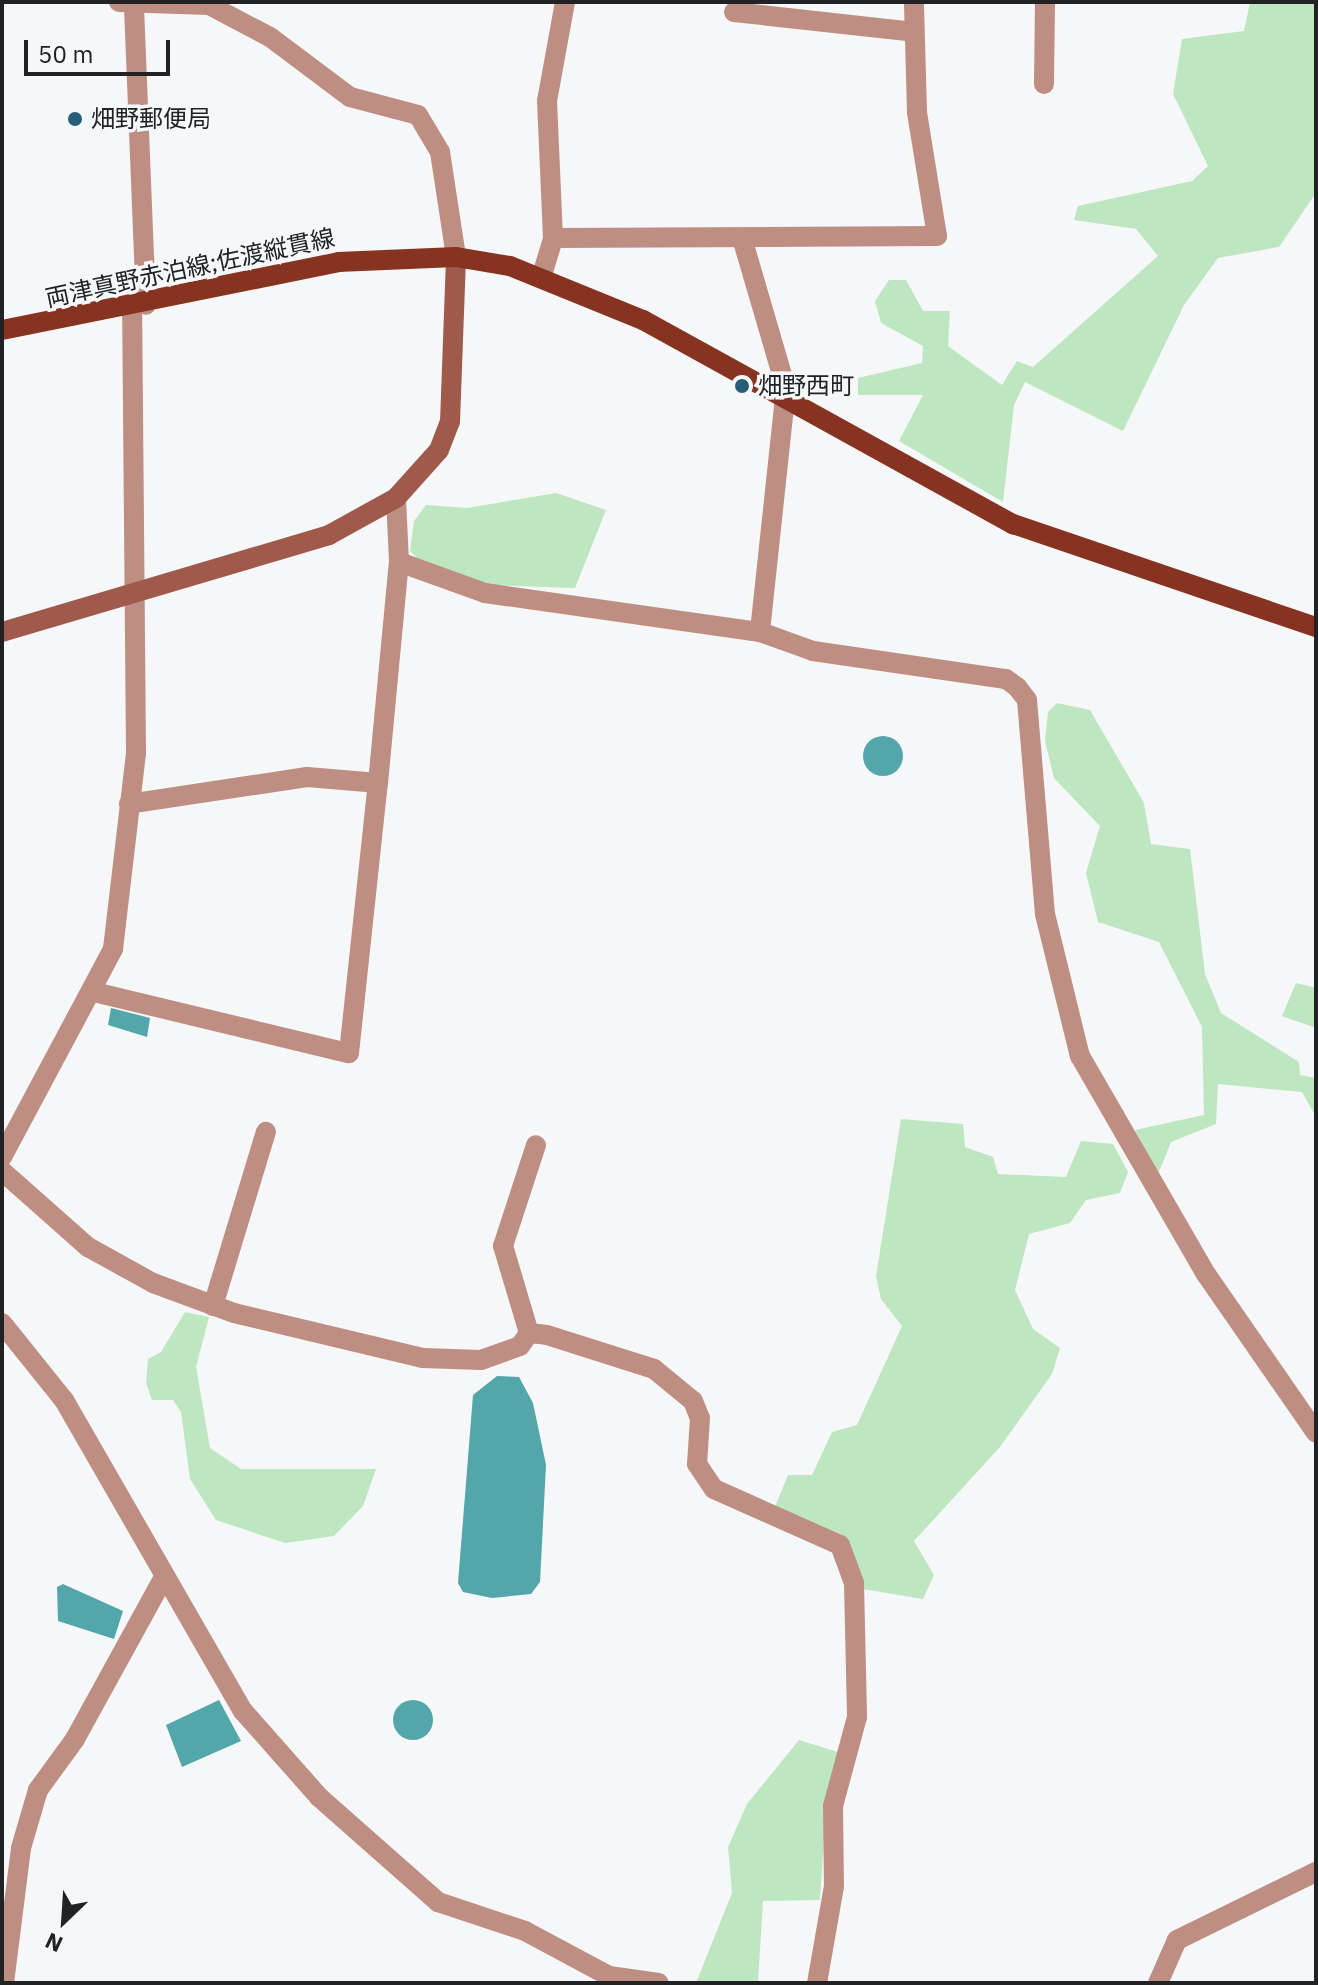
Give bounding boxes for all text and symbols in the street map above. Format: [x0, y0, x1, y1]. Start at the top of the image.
scale bar [28, 24, 174, 74]
text: 50 m [38, 38, 93, 70]
place label: 畑野郵便局 [91, 105, 211, 133]
marker: 畑野郵便局 [66, 110, 84, 128]
street label: 両津真野赤泊線;佐渡縦貫線 [43, 223, 337, 313]
place label: 畑野西町 [758, 372, 854, 400]
marker: 畑野西町 [733, 377, 751, 395]
north arrow [24, 1881, 104, 1961]
text: N [40, 1927, 67, 1960]

